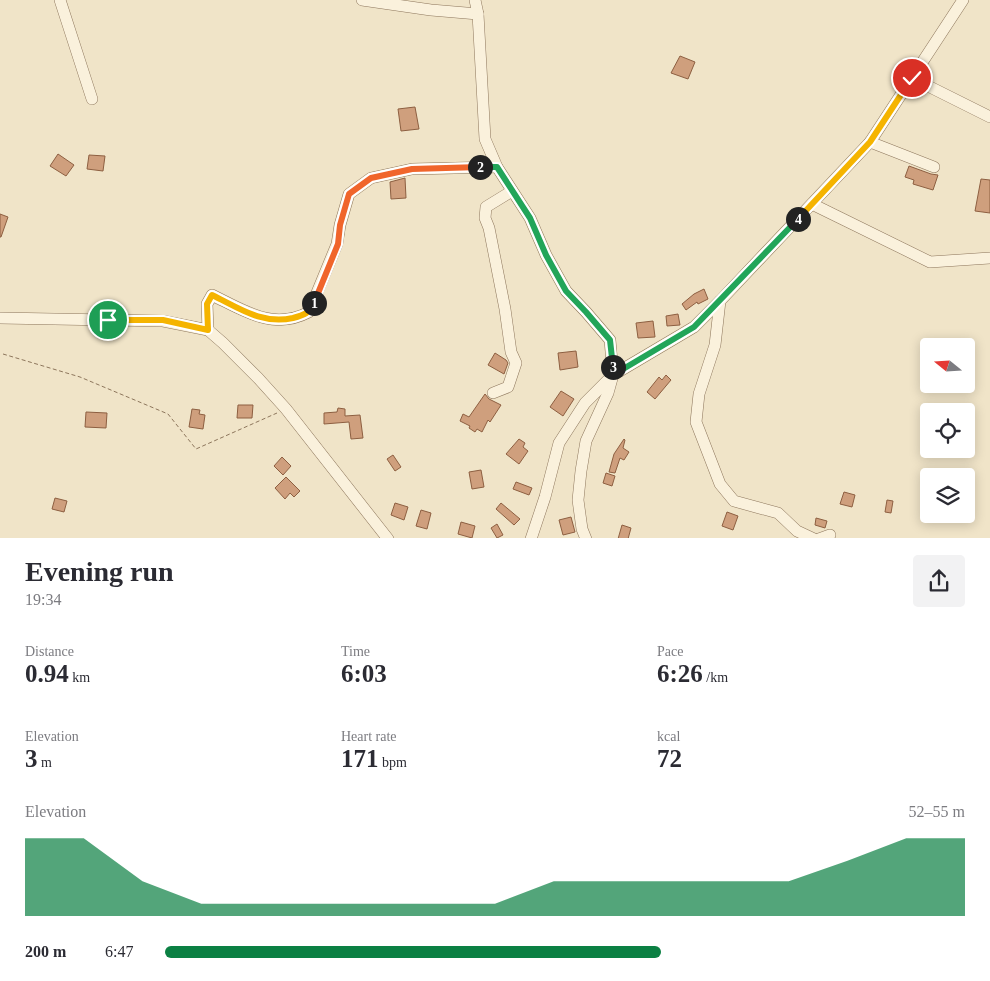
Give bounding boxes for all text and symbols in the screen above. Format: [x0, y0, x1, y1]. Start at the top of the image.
pin [891, 57, 933, 99]
icon: check [898, 64, 926, 92]
pin: 2 [468, 154, 492, 180]
text: 2 [477, 160, 484, 175]
pin: 4 [786, 206, 810, 232]
text: 4 [795, 212, 802, 227]
pin: 1 [302, 290, 326, 316]
text: 1 [311, 296, 318, 311]
pin [87, 299, 129, 341]
icon: arrive [94, 306, 122, 334]
north arrow [920, 338, 975, 392]
map controls [920, 338, 975, 523]
pin: 3 [600, 354, 626, 380]
text: 3 [610, 360, 617, 375]
button: locate [920, 403, 975, 458]
button: layers [920, 468, 975, 523]
button: share [913, 555, 965, 607]
text: Evening run [25, 556, 174, 587]
text: 19:34 [25, 591, 61, 608]
text: Distance [25, 644, 74, 659]
text: Time [341, 644, 370, 659]
text: Pace [657, 644, 683, 659]
text: 0.94 [25, 660, 69, 687]
text: 6:03 [341, 660, 387, 687]
text: 6:26 [657, 660, 703, 687]
text: km [69, 670, 90, 685]
text: /km [703, 670, 728, 685]
text: Elevation [25, 729, 79, 744]
text: Heart rate [341, 729, 397, 744]
text: kcal [657, 729, 680, 744]
text: 3 [25, 745, 38, 772]
text: 171 [341, 745, 379, 772]
text: 72 [657, 745, 682, 772]
text: m [38, 755, 52, 770]
text: bpm [379, 755, 407, 770]
text: Elevation [25, 803, 86, 820]
text: 52–55 m [909, 803, 965, 820]
text: 200 m [25, 943, 66, 960]
text: 6:47 [105, 943, 133, 960]

